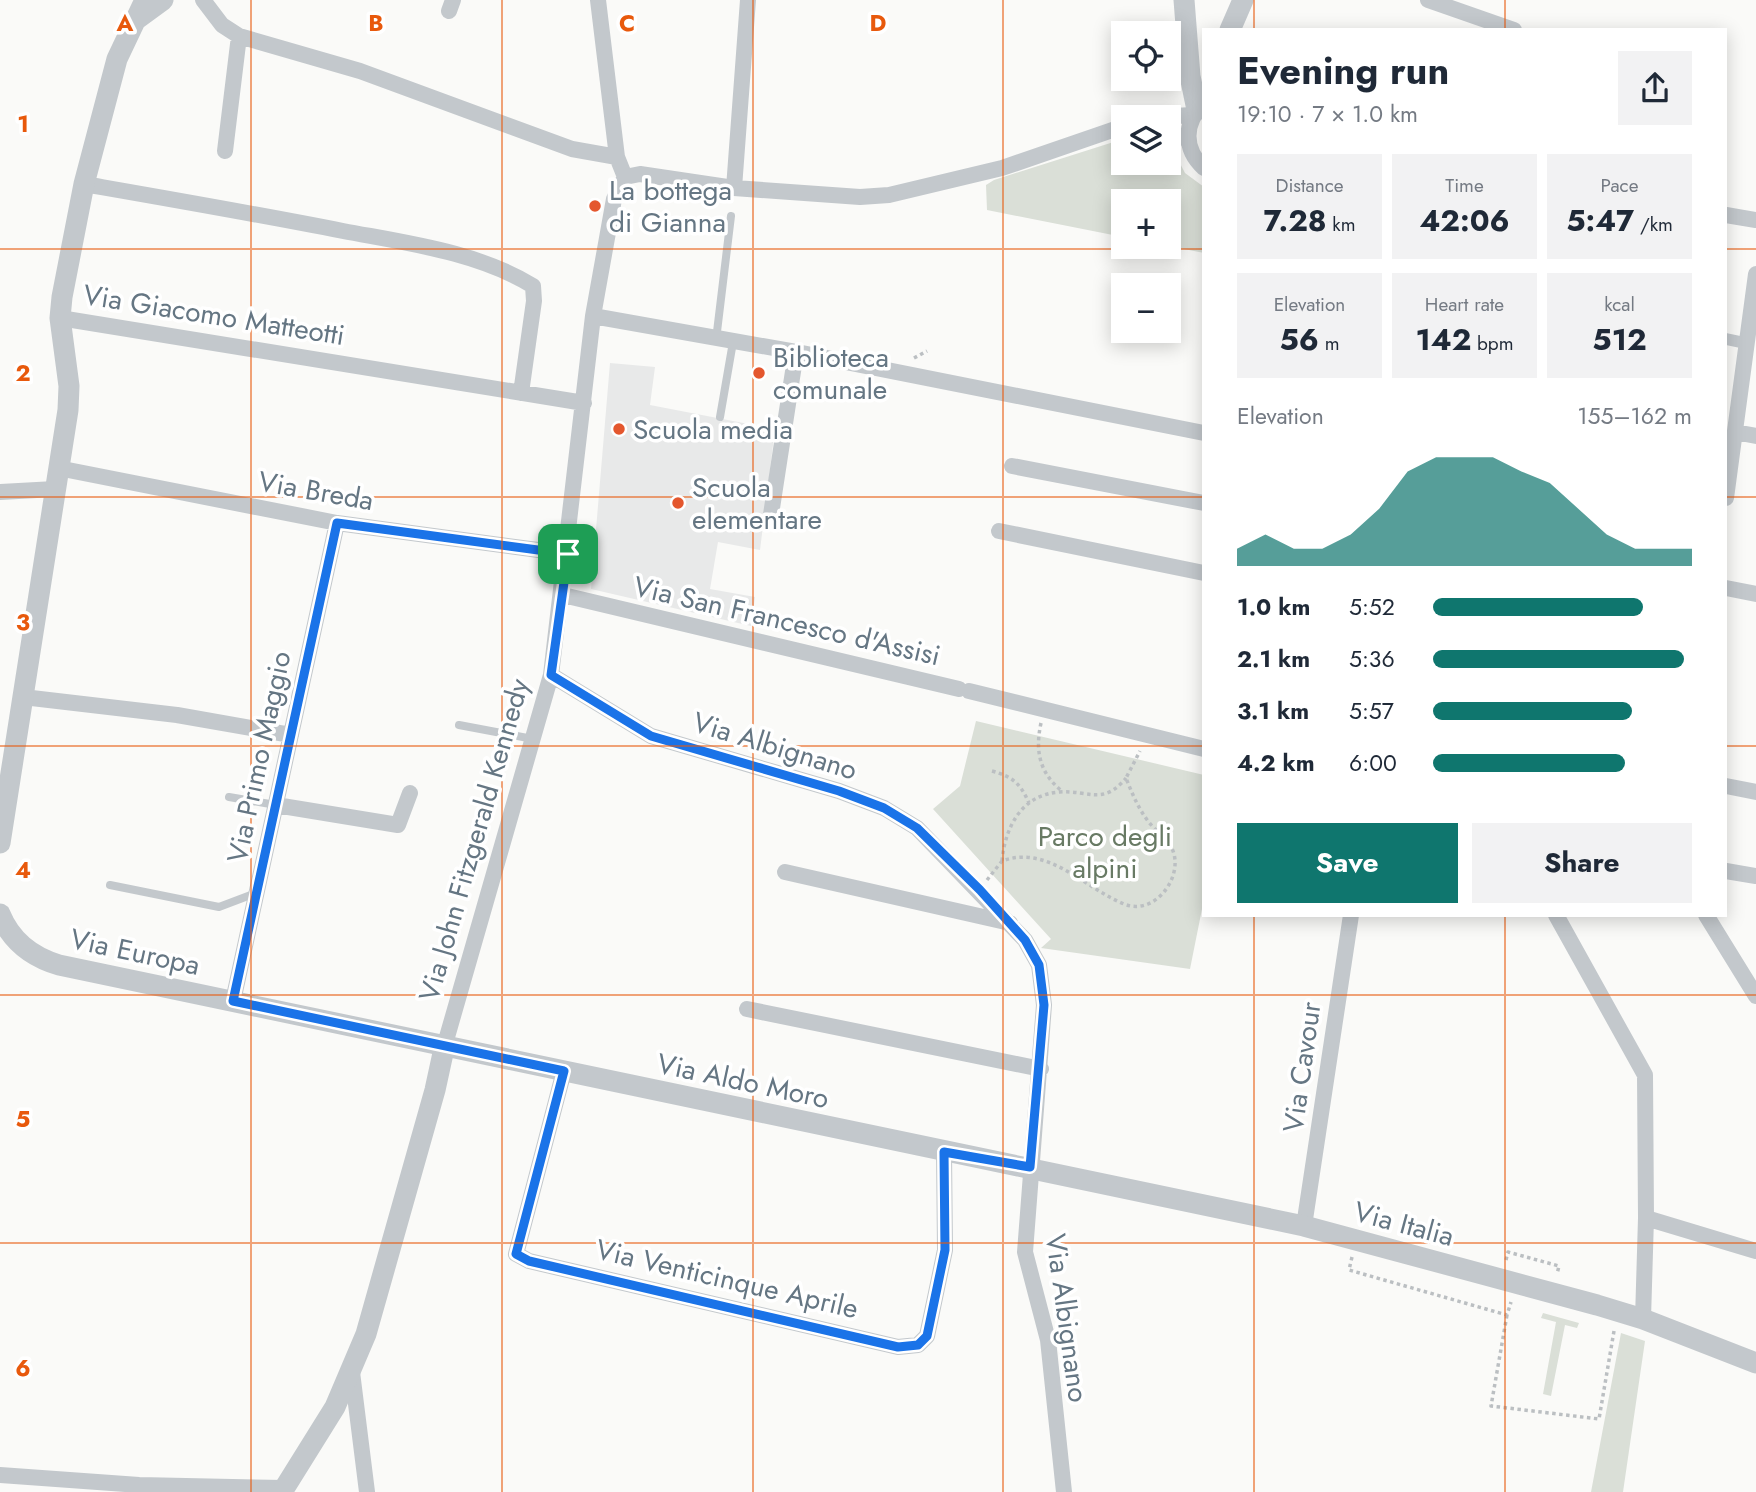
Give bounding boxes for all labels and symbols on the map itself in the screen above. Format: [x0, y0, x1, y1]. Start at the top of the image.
text: A [116, 6, 134, 40]
text: B [368, 6, 384, 40]
text: C [619, 6, 635, 40]
text: D [870, 6, 887, 40]
text: 1 [17, 107, 29, 141]
place label: La bottega di Gianna [609, 170, 732, 243]
marker: La bottega di Gianna [587, 198, 603, 214]
street label: Via Giacomo Matteotti [80, 274, 348, 356]
place label: Biblioteca comunale [773, 337, 889, 410]
text: 2 [15, 356, 31, 390]
marker: Biblioteca comunale [751, 365, 767, 381]
place label: Scuola media [633, 409, 793, 450]
marker: Scuola media [611, 421, 627, 437]
street label: Via Breda [255, 461, 377, 521]
place label: Scuola elementare [692, 467, 822, 540]
marker: Scuola elementare [670, 495, 686, 511]
pin [538, 524, 598, 584]
street label: Via San Francesco d'Assisi [630, 566, 944, 676]
text: 3 [16, 605, 30, 639]
street label: Via Primo Maggio [217, 647, 301, 867]
street label: Via John Fitzgerald Kennedy [408, 673, 540, 1006]
street label: Via Albignano [688, 702, 862, 790]
park label: Parco degli alpini [1038, 816, 1172, 889]
text: 4 [15, 853, 31, 887]
street label: Via Europa [66, 918, 204, 986]
street label: Via Cavour [1273, 999, 1332, 1135]
street label: Via Aldo Moro [653, 1043, 833, 1119]
text: 5 [16, 1102, 30, 1136]
street label: Via Italia [1349, 1191, 1459, 1257]
street label: Via Venticinque Aprile [592, 1229, 862, 1329]
street label: Via Albignano [1035, 1231, 1099, 1405]
text: 6 [15, 1351, 31, 1385]

